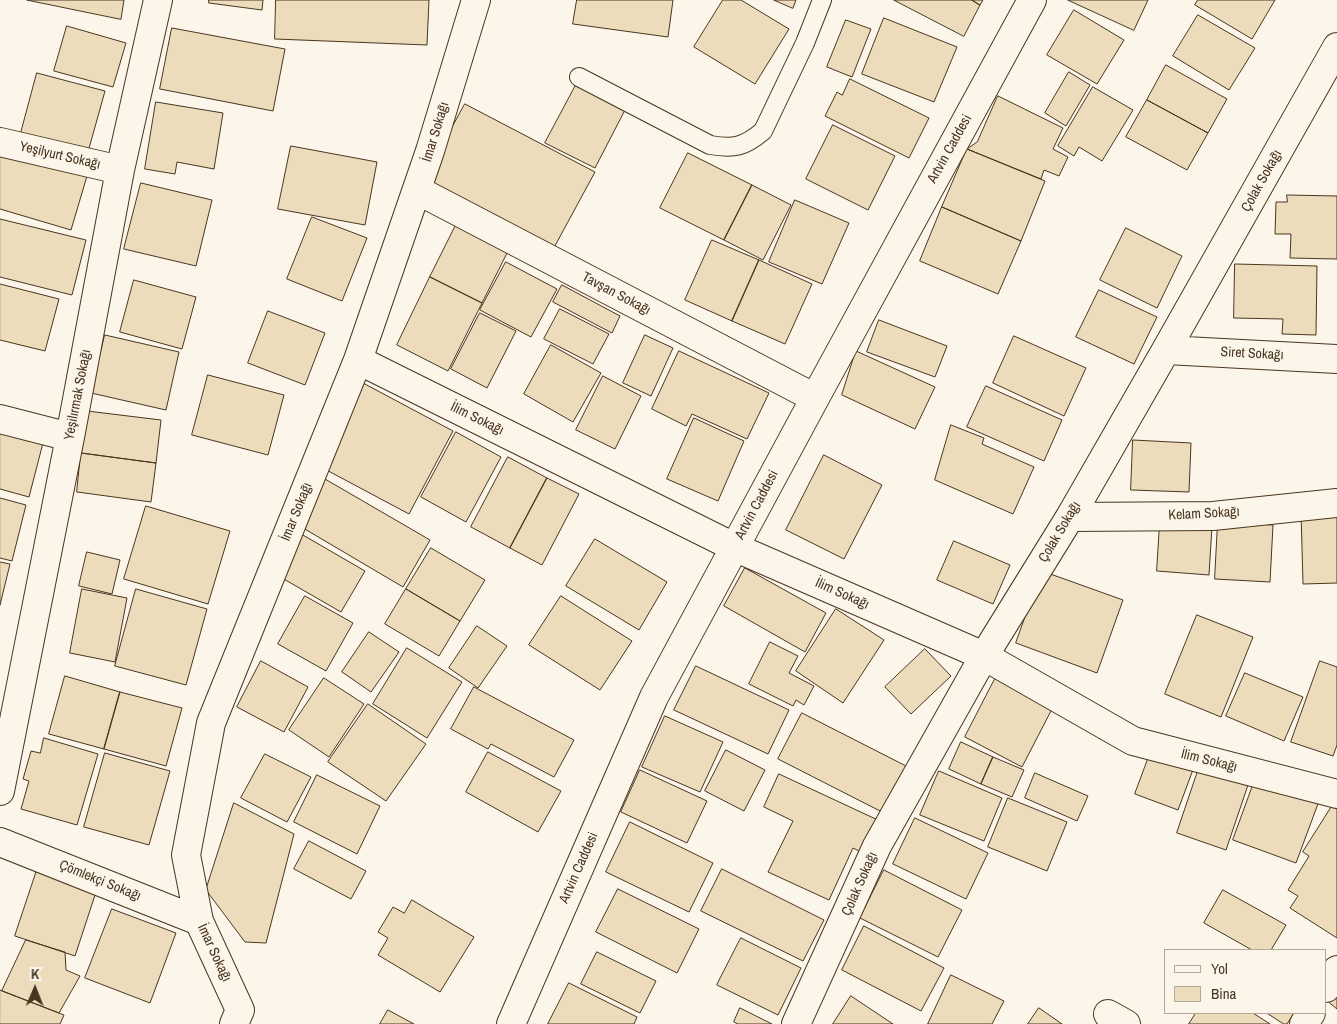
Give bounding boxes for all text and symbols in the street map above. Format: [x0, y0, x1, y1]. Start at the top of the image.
street label: İmar Sokağı [419, 100, 453, 164]
street label: Artvin Caddesi [924, 112, 976, 186]
street label: Yeşilyurt Sokağı [18, 139, 102, 173]
street label: Çolak Sokağı [1238, 147, 1286, 215]
street label: Tavşan Sokağı [579, 269, 653, 319]
street label: Siret Sokağı [1220, 344, 1284, 364]
street label: Yeşilırmak Sokağı [61, 348, 95, 442]
street label: İlim Sokağı [448, 399, 506, 439]
street label: Artvin Caddesi [732, 468, 782, 542]
street label: İmar Sokağı [278, 480, 316, 544]
street label: Çolak Sokağı [1035, 498, 1085, 566]
street label: Kelam Sokağı [1168, 504, 1240, 524]
street label: İlim Sokağı [812, 575, 872, 613]
street label: İlim Sokağı [1179, 746, 1239, 776]
street label: Artvin Caddesi [556, 830, 602, 906]
street label: Çolak Sokağı [838, 849, 882, 919]
street label: Çömlekçi Sokağı [57, 857, 143, 905]
street label: İmar Sokağı [193, 921, 235, 985]
legend [1164, 949, 1327, 1014]
text: Yol [1211, 958, 1228, 979]
north arrow [10, 964, 60, 1014]
text: K [31, 965, 40, 983]
text: Bina [1211, 983, 1236, 1004]

